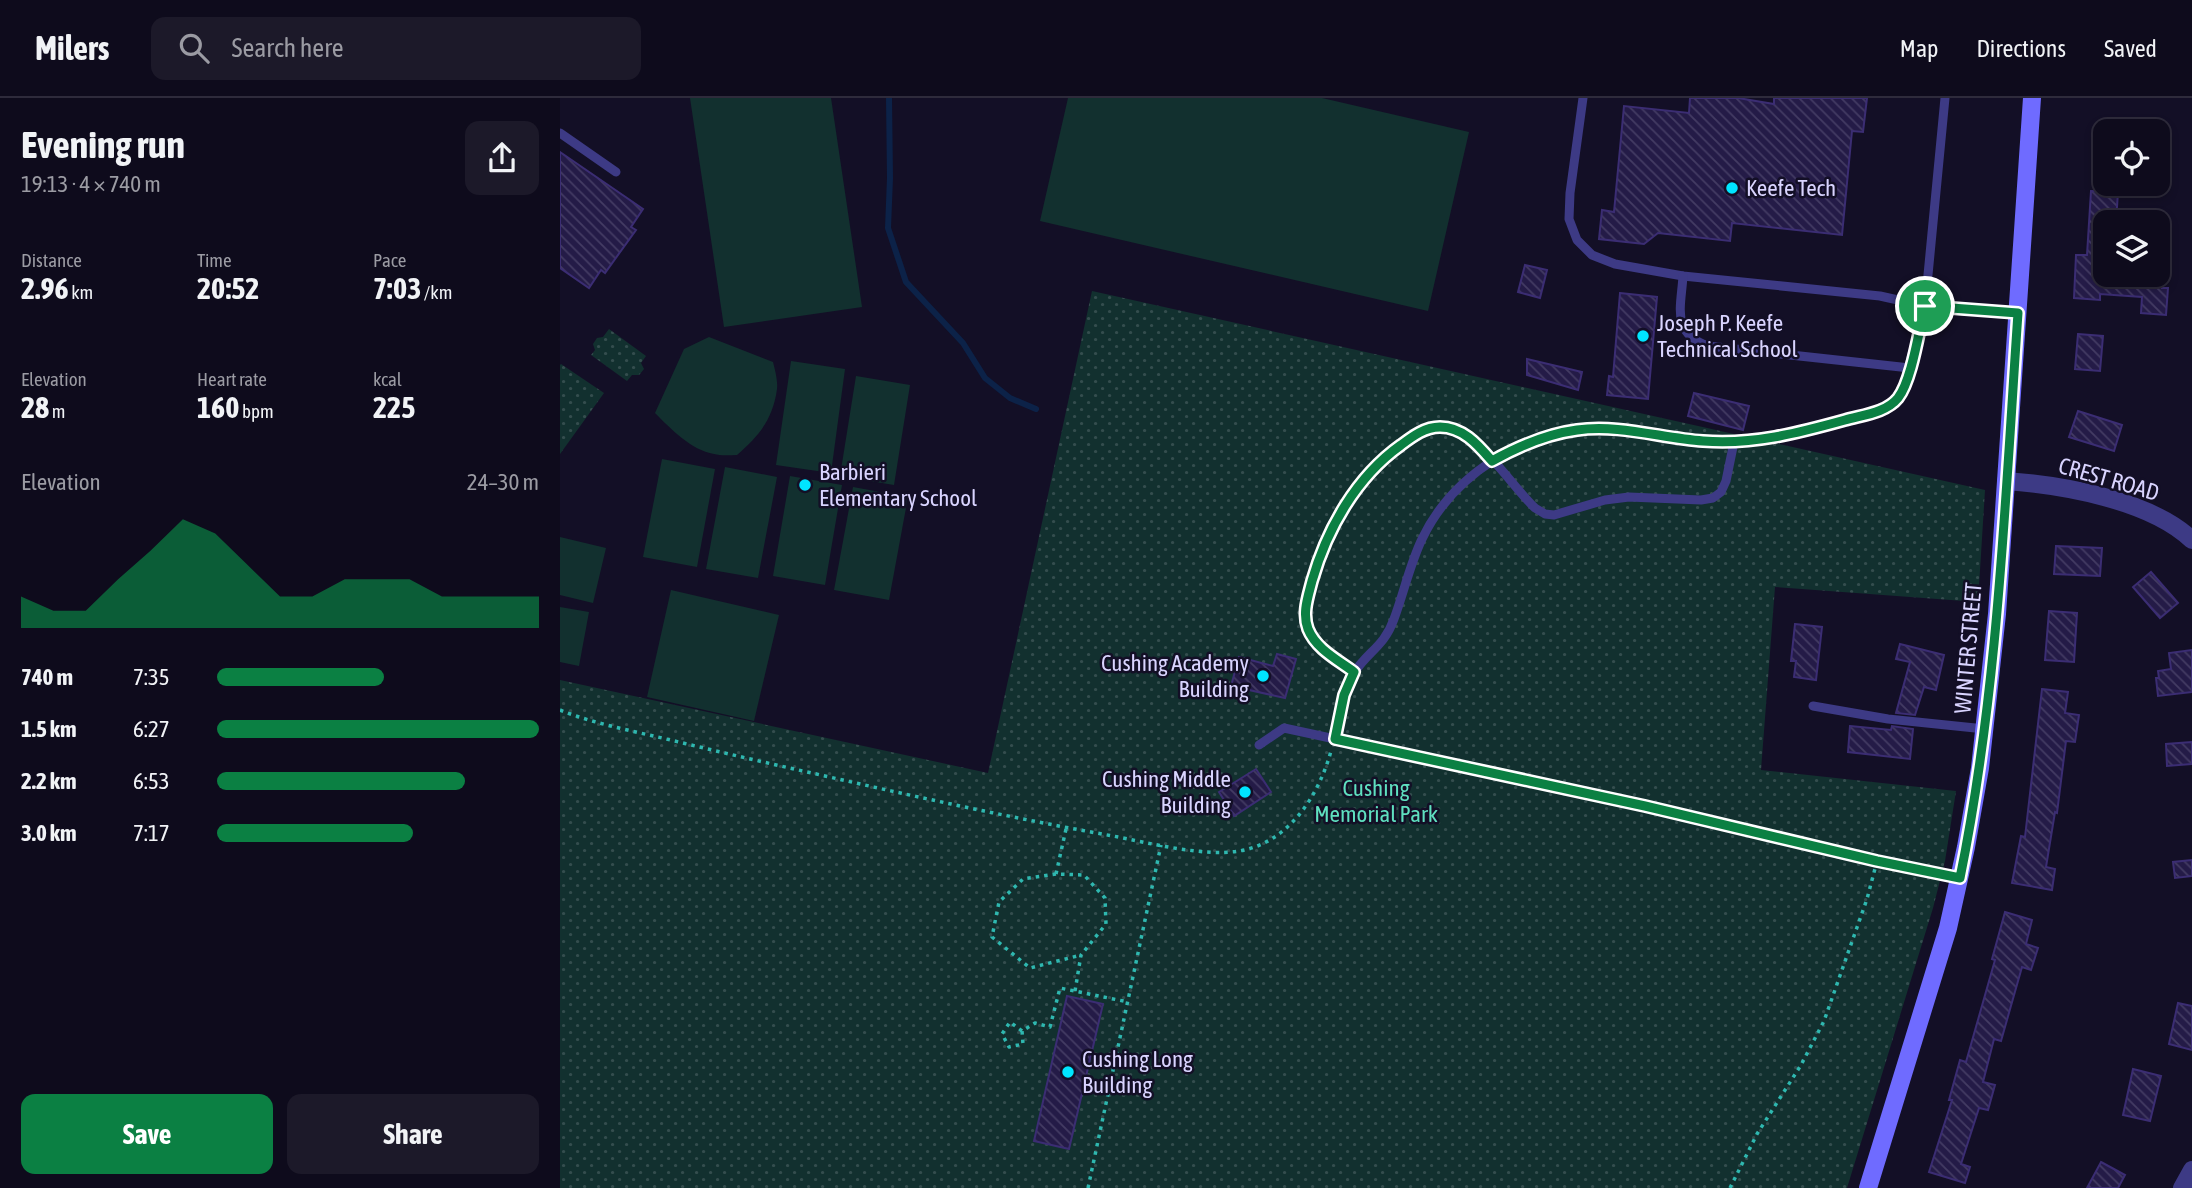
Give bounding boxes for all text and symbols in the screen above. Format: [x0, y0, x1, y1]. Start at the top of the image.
search box [151, 17, 641, 80]
text: Milers [35, 29, 109, 67]
icon: search [175, 29, 213, 67]
text: Search here [231, 33, 344, 63]
text: Map [1900, 35, 1938, 62]
text: Directions [1976, 35, 2066, 62]
text: Saved [2104, 35, 2157, 62]
map controls [2093, 119, 2170, 287]
button: locate [2093, 119, 2170, 196]
button: share [465, 121, 539, 195]
text: Evening run [21, 123, 185, 166]
text: 19:13 · 4 × 740 m [21, 171, 161, 197]
place label: Keefe Tech [1746, 175, 1836, 201]
marker: Keefe Tech [1724, 180, 1740, 196]
button: layers [2093, 210, 2170, 287]
text: Distance [21, 249, 82, 271]
text: Time [197, 249, 232, 271]
text: Pace [373, 249, 406, 271]
text: 2.96 [21, 271, 69, 305]
text: 20:52 [197, 271, 259, 305]
text: 7:03 [373, 271, 421, 305]
pin [1895, 276, 1955, 336]
text: km [69, 281, 93, 303]
text: /km [421, 281, 452, 303]
icon: arrive [1906, 287, 1944, 325]
place label: Joseph P. Keefe Technical School [1657, 310, 1798, 362]
marker: Joseph P. Keefe Technical School [1635, 328, 1651, 344]
text: Elevation [21, 368, 87, 390]
text: Heart rate [197, 368, 267, 390]
text: kcal [373, 368, 402, 390]
text: 28 [21, 390, 49, 424]
text: 160 [197, 390, 239, 424]
text: 225 [373, 390, 415, 424]
text: m [49, 400, 66, 422]
text: bpm [239, 400, 274, 422]
street label: CREST ROAD [2056, 452, 2162, 506]
place label: Barbieri Elementary School [819, 459, 977, 511]
text: Elevation [21, 469, 101, 495]
text: 24–30 m [467, 469, 539, 495]
marker: Barbieri Elementary School [797, 477, 813, 493]
street label: WINTER STREET [1949, 581, 1987, 715]
place label: Cushing Academy Building [1101, 650, 1249, 702]
text: 740 m [21, 664, 73, 690]
text: 7:35 [133, 664, 170, 690]
marker: Cushing Academy Building [1255, 668, 1271, 684]
text: 1.5 km [21, 716, 77, 742]
text: 6:27 [133, 716, 170, 742]
place label: Cushing Middle Building [1102, 766, 1231, 818]
text: 2.2 km [21, 768, 77, 794]
text: 6:53 [133, 768, 170, 794]
park label: Cushing Memorial Park [1314, 775, 1438, 827]
marker: Cushing Middle Building [1237, 784, 1253, 800]
text: 3.0 km [21, 820, 77, 846]
text: 7:17 [133, 820, 170, 846]
place label: Cushing Long Building [1082, 1046, 1193, 1098]
marker: Cushing Long Building [1060, 1064, 1076, 1080]
button: Save [21, 1094, 273, 1174]
button: Share [287, 1094, 539, 1174]

